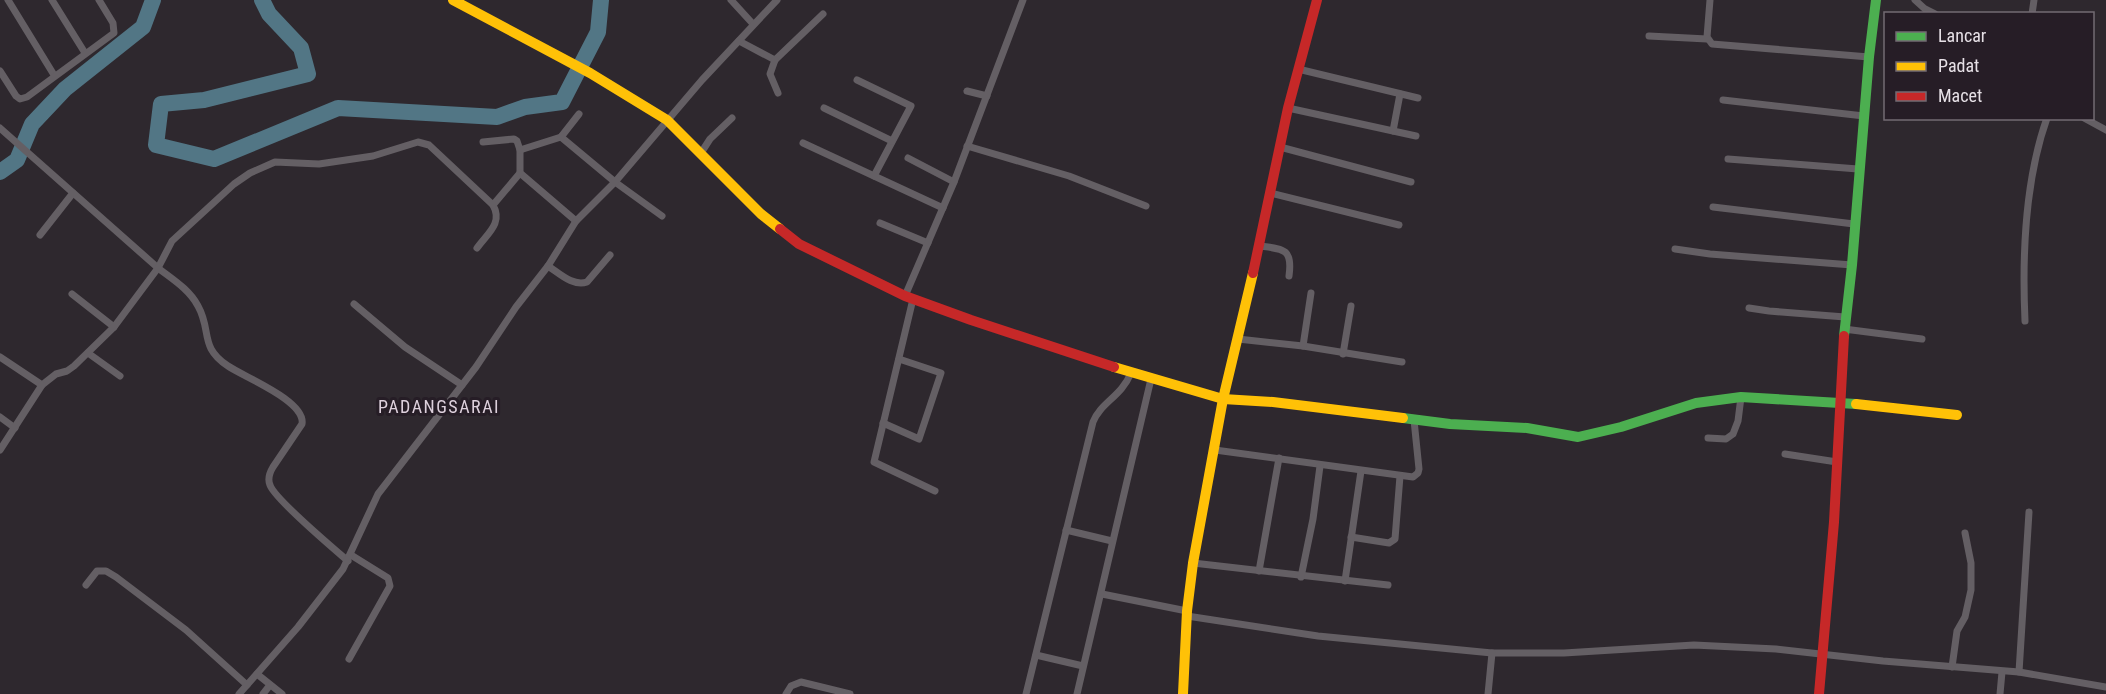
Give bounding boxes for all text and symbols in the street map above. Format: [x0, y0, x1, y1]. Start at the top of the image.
legend [1884, 12, 2094, 120]
text: Lancar [1938, 25, 1987, 46]
text: Padat [1938, 55, 1979, 76]
text: Macet [1938, 85, 1982, 106]
district label: PADANGSARAI [378, 396, 500, 417]

